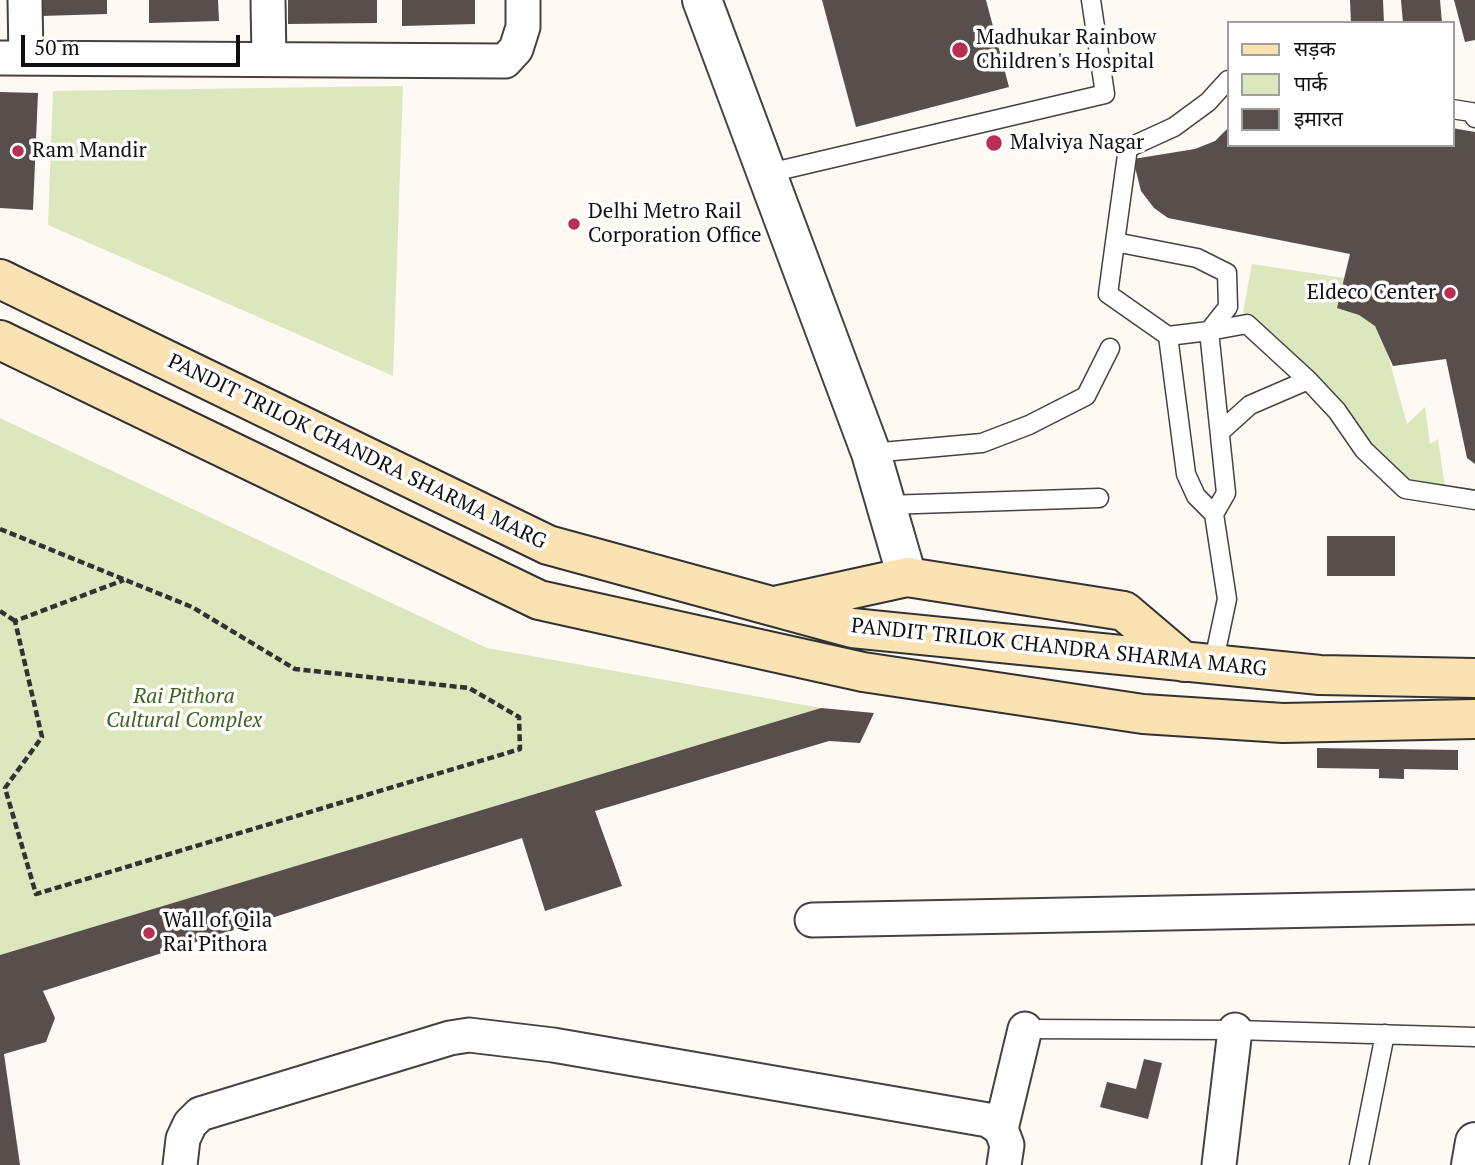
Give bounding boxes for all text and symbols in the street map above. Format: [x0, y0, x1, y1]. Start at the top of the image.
scale bar [24, 21, 243, 65]
legend [1226, 21, 1454, 147]
place label: Madhukar Rainbow Children's Hospital [976, 25, 1156, 75]
text: 50 m [34, 33, 80, 61]
text: सड़क [1294, 34, 1336, 62]
marker: Madhukar Rainbow Children's Hospital [950, 40, 970, 60]
text: पार्क [1294, 69, 1328, 97]
text: इमारत [1294, 104, 1343, 132]
place label: Malviya Nagar [1010, 130, 1144, 156]
marker: Malviya Nagar [984, 133, 1004, 153]
place label: Ram Mandir [32, 138, 147, 164]
marker: Ram Mandir [10, 143, 26, 159]
place label: Delhi Metro Rail Corporation Office [588, 199, 761, 249]
marker: Delhi Metro Rail Corporation Office [566, 216, 582, 232]
place label: Eldeco Center [1307, 280, 1436, 306]
marker: Eldeco Center [1442, 285, 1458, 301]
street label: PANDIT TRILOK CHANDRA SHARMA MARG [164, 349, 550, 555]
street label: PANDIT TRILOK CHANDRA SHARMA MARG [850, 614, 1268, 682]
park label: Rai Pithora Cultural Complex [106, 684, 262, 734]
place label: Wall of Qila Rai Pithora [163, 908, 272, 958]
marker: Wall of Qila Rai Pithora [141, 925, 157, 941]

